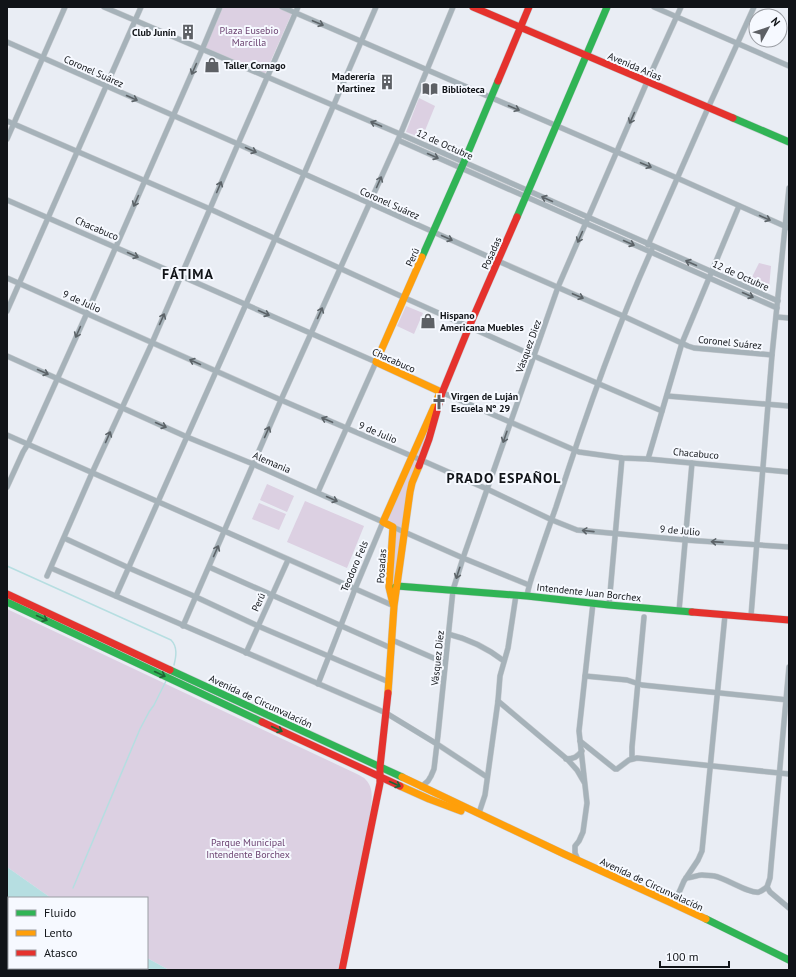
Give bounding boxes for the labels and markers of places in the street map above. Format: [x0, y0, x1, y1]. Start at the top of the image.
building icon: Club Junín [179, 23, 197, 41]
place label: Club Junín [132, 26, 176, 39]
shop icon: Taller Cornago [203, 56, 221, 74]
place label: Taller Cornago [224, 59, 286, 72]
place label: Maderería Martinez [332, 70, 375, 95]
building icon: Maderería Martinez [378, 73, 396, 91]
library icon: Biblioteca [421, 80, 439, 98]
place label: Biblioteca [442, 83, 485, 96]
place label: Hispano Americana Muebles [440, 309, 524, 334]
shop icon: Hispano Americana Muebles [419, 312, 437, 330]
place label: Virgen de Luján Escuela Nº 29 [450, 390, 518, 415]
church icon: Virgen de Luján Escuela Nº 29 [430, 393, 448, 411]

